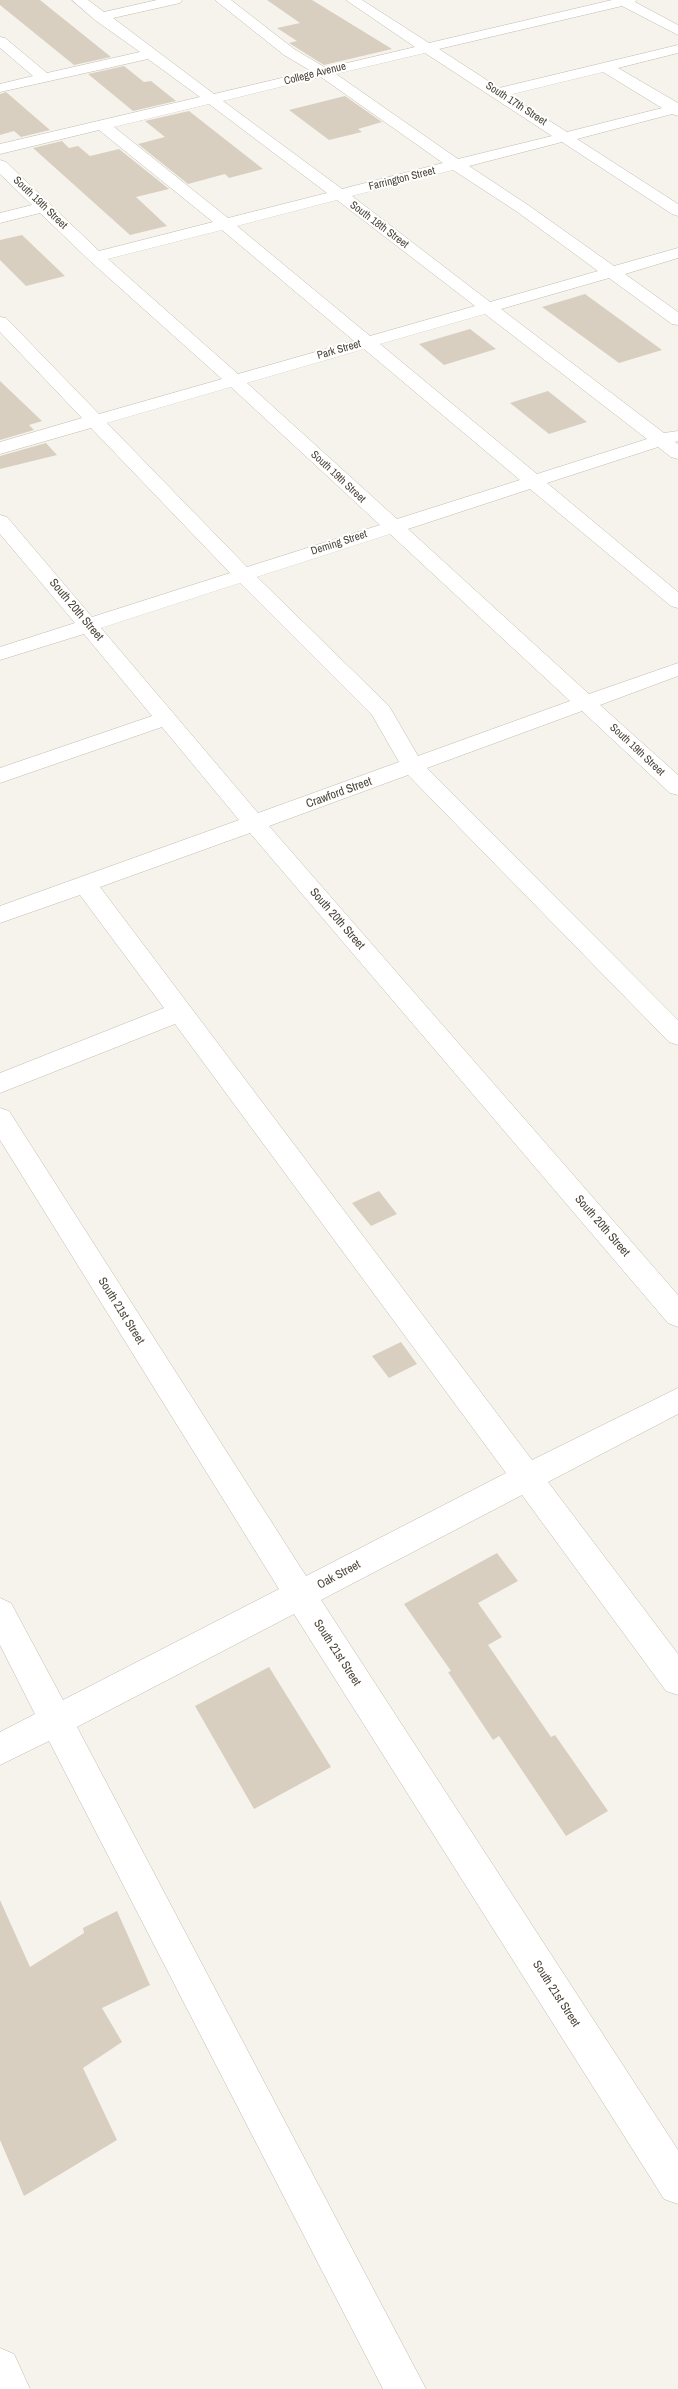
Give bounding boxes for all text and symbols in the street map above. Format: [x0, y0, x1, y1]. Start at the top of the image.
street label: College Avenue [283, 60, 347, 88]
street label: South 17th Street [483, 79, 549, 129]
street label: Farrington Street [368, 164, 436, 194]
street label: South 19th Street [10, 174, 70, 232]
street label: South 18th Street [347, 199, 411, 251]
street label: Park Street [315, 337, 363, 363]
street label: South 19th Street [308, 448, 368, 506]
street label: Deming Street [309, 528, 369, 558]
street label: South 20th Street [46, 576, 106, 644]
street label: South 19th Street [607, 721, 667, 779]
street label: Crawford Street [304, 774, 374, 812]
street label: South 20th Street [306, 885, 368, 953]
street label: South 20th Street [571, 1192, 633, 1260]
street label: South 21st Street [95, 1275, 147, 1347]
street label: Oak Street [315, 1558, 363, 1592]
street label: South 21st Street [310, 1617, 364, 1689]
street label: South 21st Street [529, 1958, 583, 2030]

